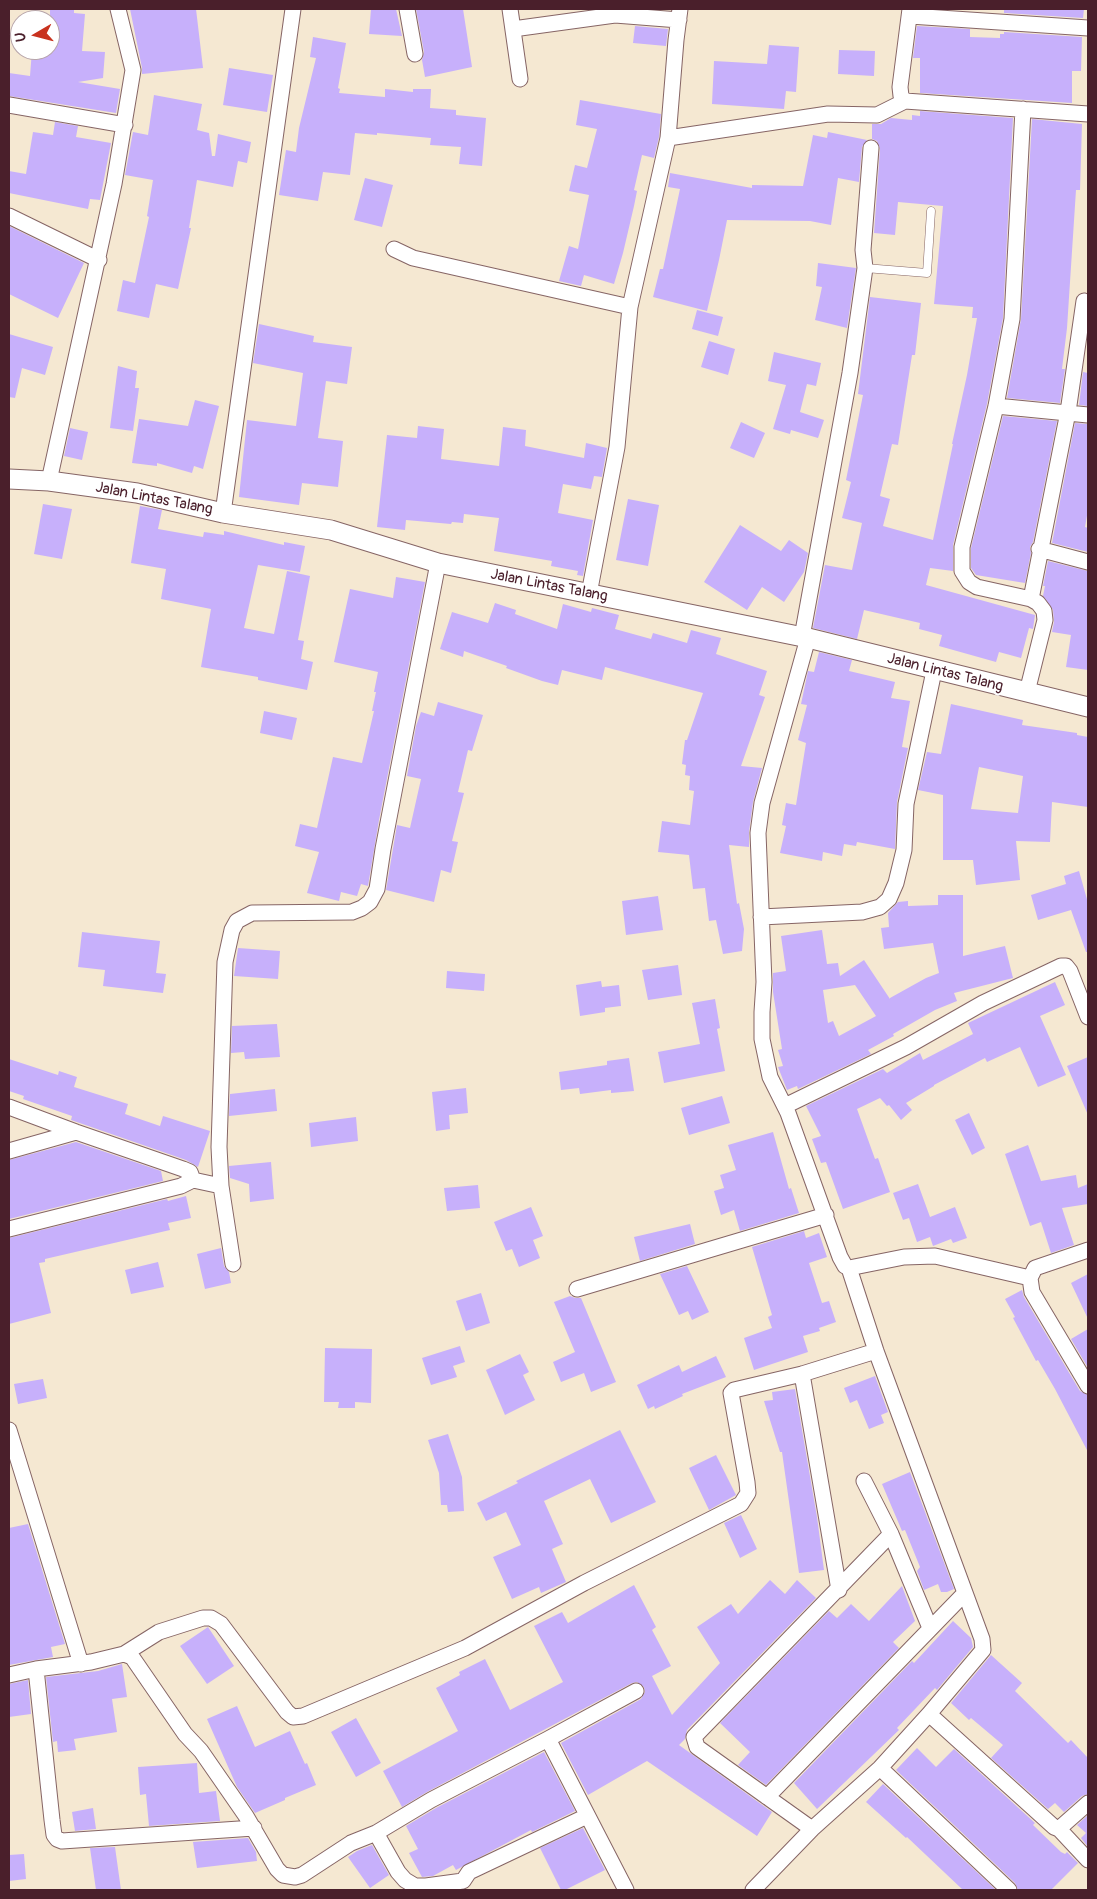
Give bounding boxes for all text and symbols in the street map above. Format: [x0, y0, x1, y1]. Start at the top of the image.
north arrow [10, 10, 60, 60]
text: U [12, 31, 30, 43]
street label: Jalan Lintas Talang [94, 479, 214, 519]
street label: Jalan Lintas Talang [489, 566, 609, 606]
street label: Jalan Lintas Talang [885, 650, 1005, 696]

